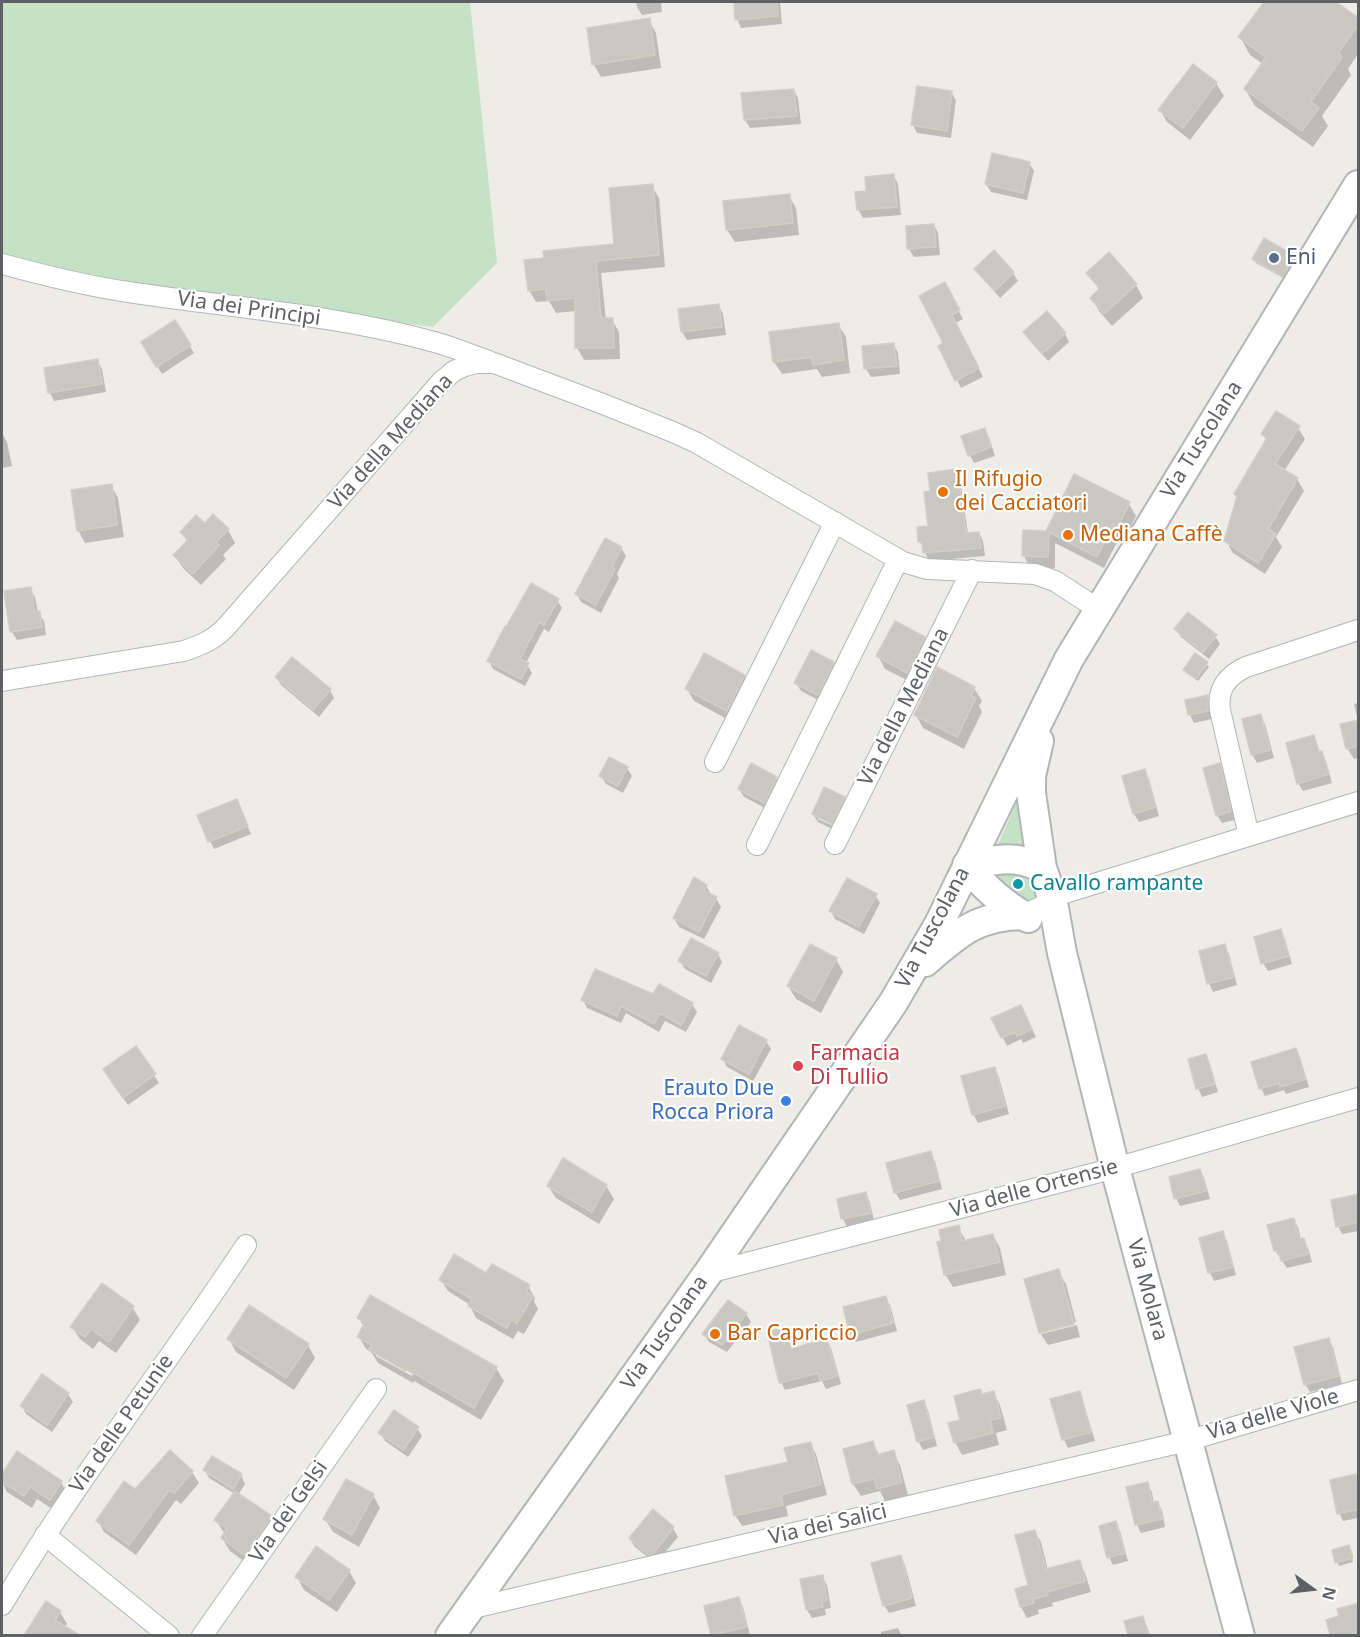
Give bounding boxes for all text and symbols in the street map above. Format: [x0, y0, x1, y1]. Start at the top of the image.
place label: Eni [1286, 245, 1316, 271]
marker: Eni [1267, 251, 1281, 265]
street label: Via dei Principi [176, 286, 322, 332]
street label: Via della Mediana [323, 369, 459, 515]
street label: Via Tuscolana [1156, 377, 1248, 503]
place label: Il Rifugio dei Cacciatori [955, 467, 1087, 517]
marker: Il Rifugio dei Cacciatori [936, 485, 950, 499]
place label: Mediana Caffè [1080, 522, 1223, 548]
marker: Mediana Caffè [1061, 528, 1075, 542]
street label: Via della Mediana [853, 624, 955, 790]
street label: Via Tuscolana [890, 863, 976, 993]
place label: Cavallo rampante [1030, 871, 1203, 897]
marker: Cavallo rampante [1011, 877, 1025, 891]
place label: Farmacia Di Tullio [810, 1041, 900, 1091]
marker: Farmacia Di Tullio [791, 1059, 805, 1073]
place label: Erauto Due Rocca Priora [651, 1076, 774, 1126]
marker: Erauto Due Rocca Priora [779, 1094, 793, 1108]
street label: Via delle Ortensie [947, 1154, 1121, 1224]
street label: Via Molara [1121, 1236, 1173, 1344]
street label: Via Tuscolana [616, 1271, 714, 1395]
place label: Bar Capriccio [727, 1321, 857, 1347]
marker: Bar Capriccio [708, 1327, 722, 1341]
street label: Via delle Petunie [65, 1350, 179, 1498]
street label: Via delle Viole [1204, 1384, 1342, 1446]
street label: Via dei Gelsi [245, 1456, 333, 1568]
street label: Via dei Salici [766, 1499, 890, 1551]
north arrow [1282, 1559, 1342, 1619]
text: N [1317, 1585, 1342, 1603]

